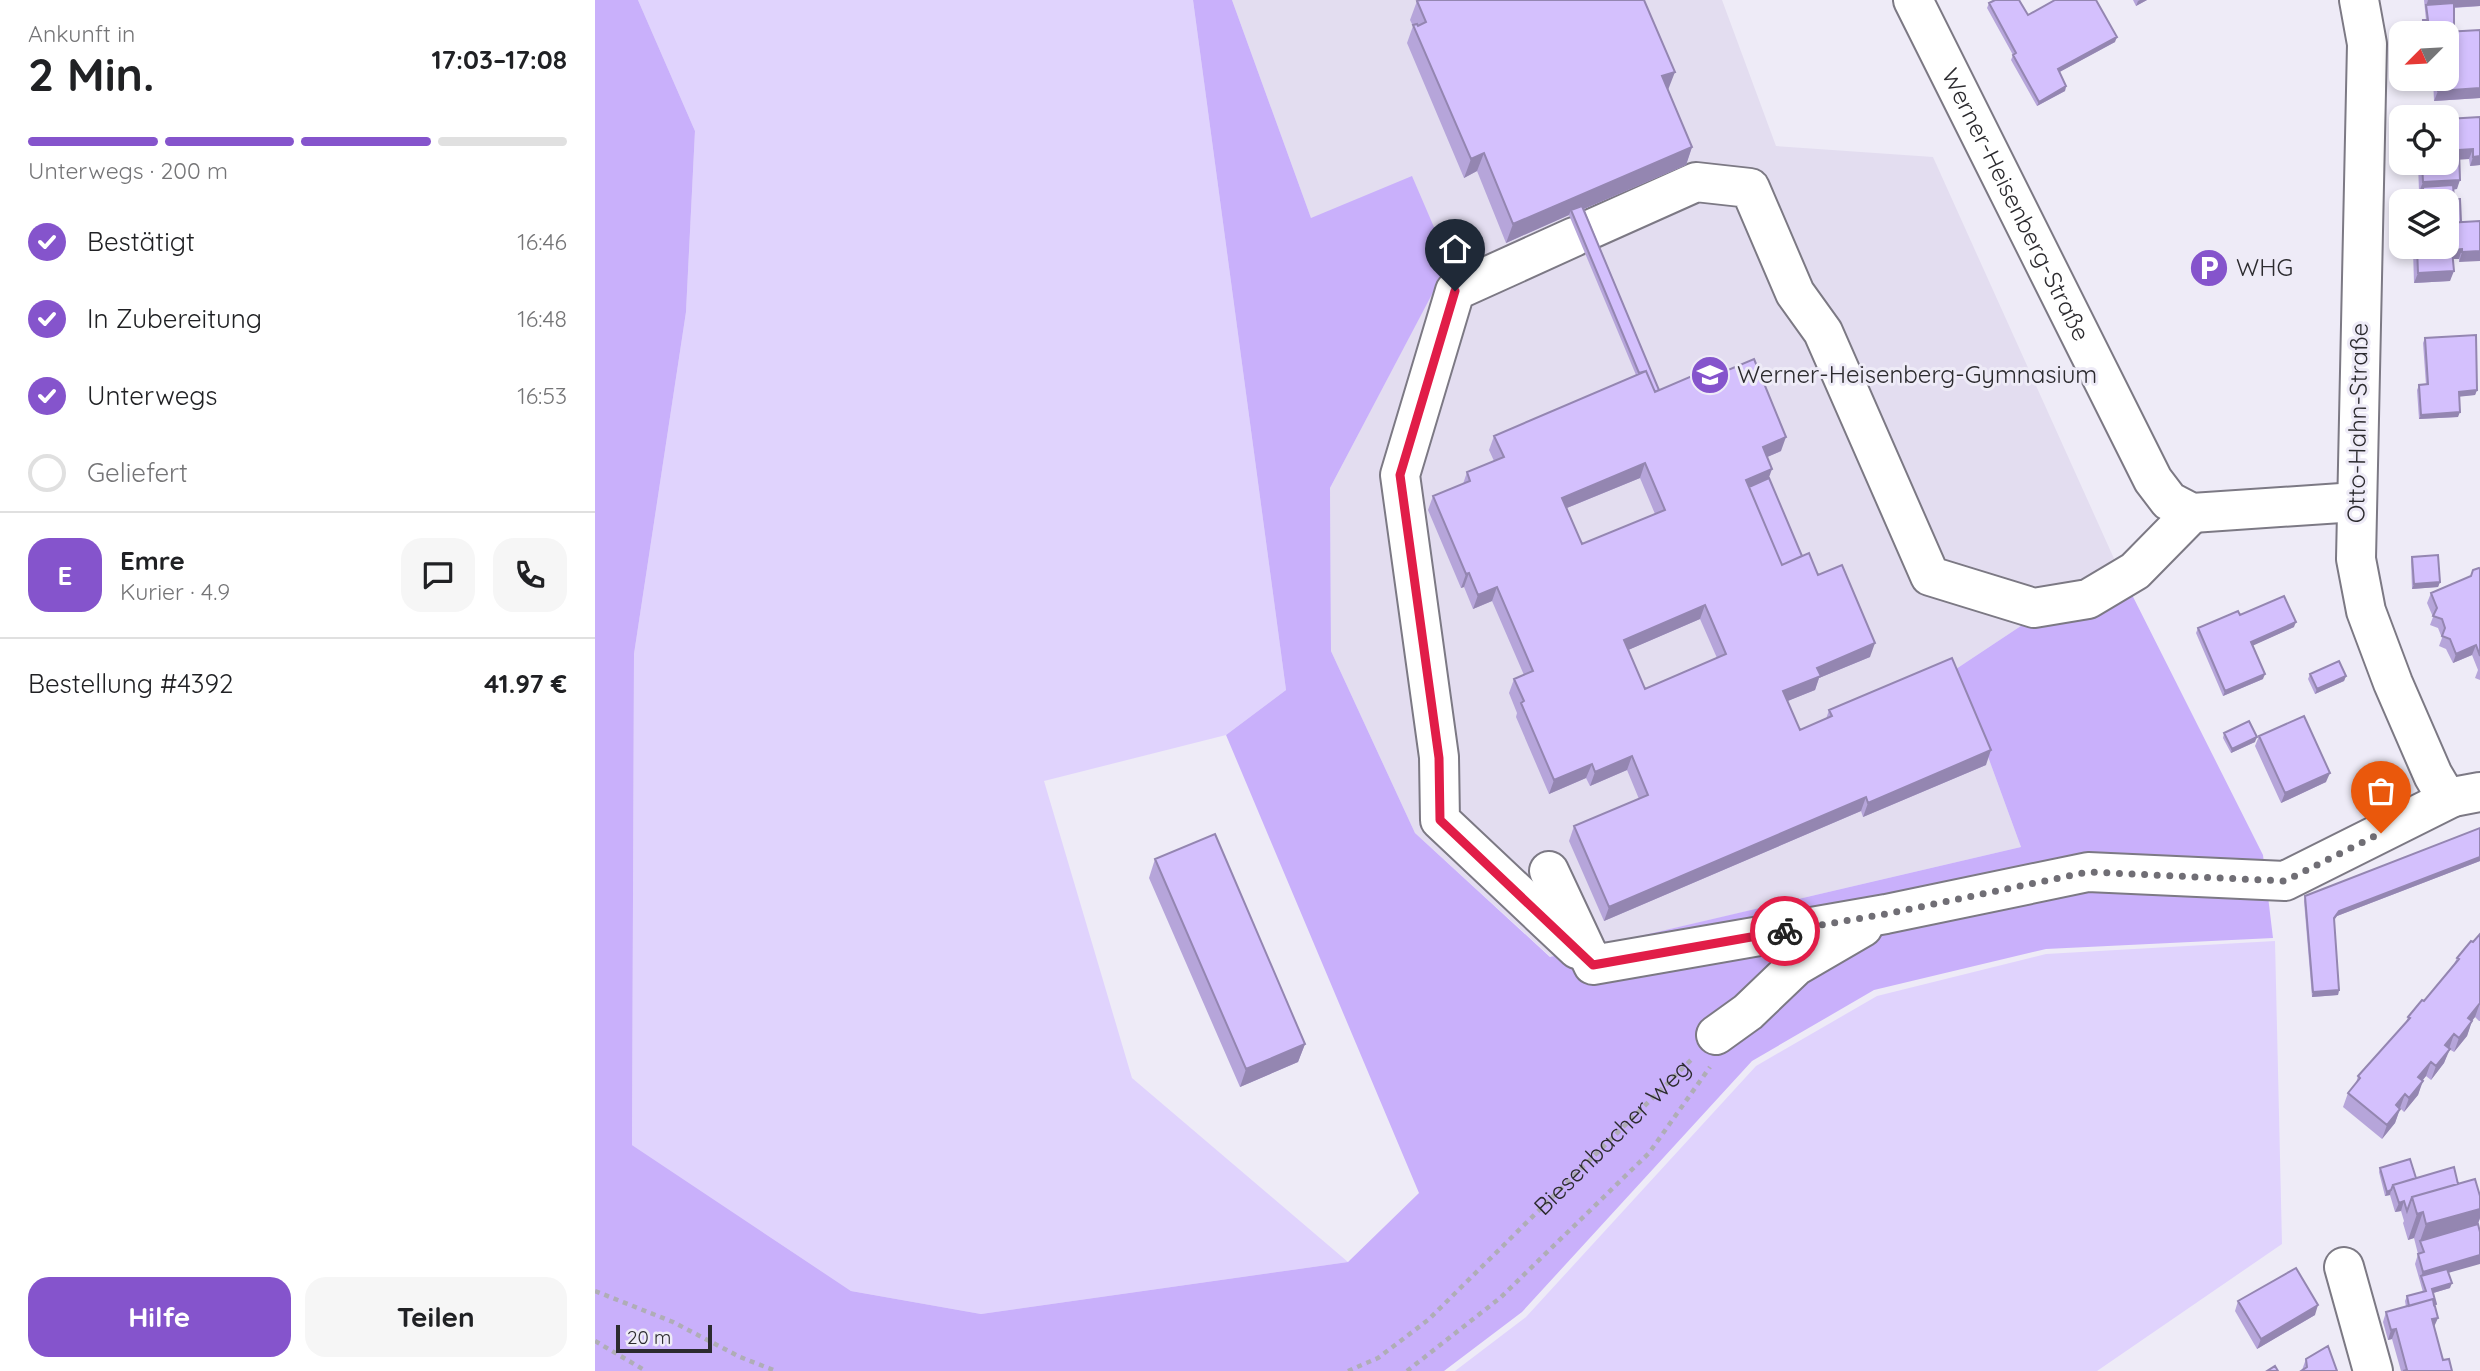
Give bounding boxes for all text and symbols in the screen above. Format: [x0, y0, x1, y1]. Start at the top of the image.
text: Ankunft in [28, 19, 135, 48]
north arrow [2389, 21, 2459, 91]
map controls [2389, 21, 2459, 259]
text: 17:03–17:08 [432, 43, 567, 76]
text: 2 Min. [28, 45, 154, 103]
street label: Werner-Heisenberg-Straße [1936, 63, 2097, 346]
button: locate [2389, 105, 2459, 175]
text: Unterwegs · 200 m [28, 156, 228, 185]
button: layers [2389, 189, 2459, 259]
pin [1425, 219, 1485, 291]
icon: check [28, 223, 66, 261]
text: Bestätigt [87, 225, 195, 258]
text: 16:46 [517, 227, 567, 256]
icon: home [1436, 230, 1474, 268]
parking icon: WHG [2188, 247, 2230, 289]
place label: WHG [2236, 252, 2293, 282]
icon: check [28, 300, 66, 338]
text: In Zubereitung [87, 302, 262, 335]
text: 16:48 [517, 304, 567, 333]
street label: Otto-Hahn-Straße [2340, 323, 2374, 523]
school or university icon: Werner-Heisenberg-Gymnasium [1689, 354, 1731, 396]
place label: Werner-Heisenberg-Gymnasium [1737, 359, 2097, 389]
icon: check [28, 377, 66, 415]
text: Unterwegs [87, 379, 218, 412]
text: 16:53 [517, 381, 567, 410]
text: Geliefert [87, 456, 188, 489]
button: chat [401, 538, 475, 612]
button: phone [493, 538, 567, 612]
text: Emre [120, 544, 185, 577]
text: E [58, 559, 72, 592]
text: Kurier · 4.9 [120, 577, 230, 606]
text: Bestellung #4392 [28, 667, 233, 700]
text: 41.97 € [484, 667, 567, 700]
pin [2351, 761, 2411, 833]
icon: bag [2362, 772, 2400, 810]
courier [1750, 896, 1820, 966]
icon: bike [1766, 912, 1804, 950]
street label: Biesenbacher Weg [1527, 1053, 1697, 1221]
button: Hilfe [28, 1277, 291, 1357]
button: Teilen [305, 1277, 567, 1357]
scale bar [616, 1322, 712, 1354]
text: 20 m [627, 1325, 671, 1349]

